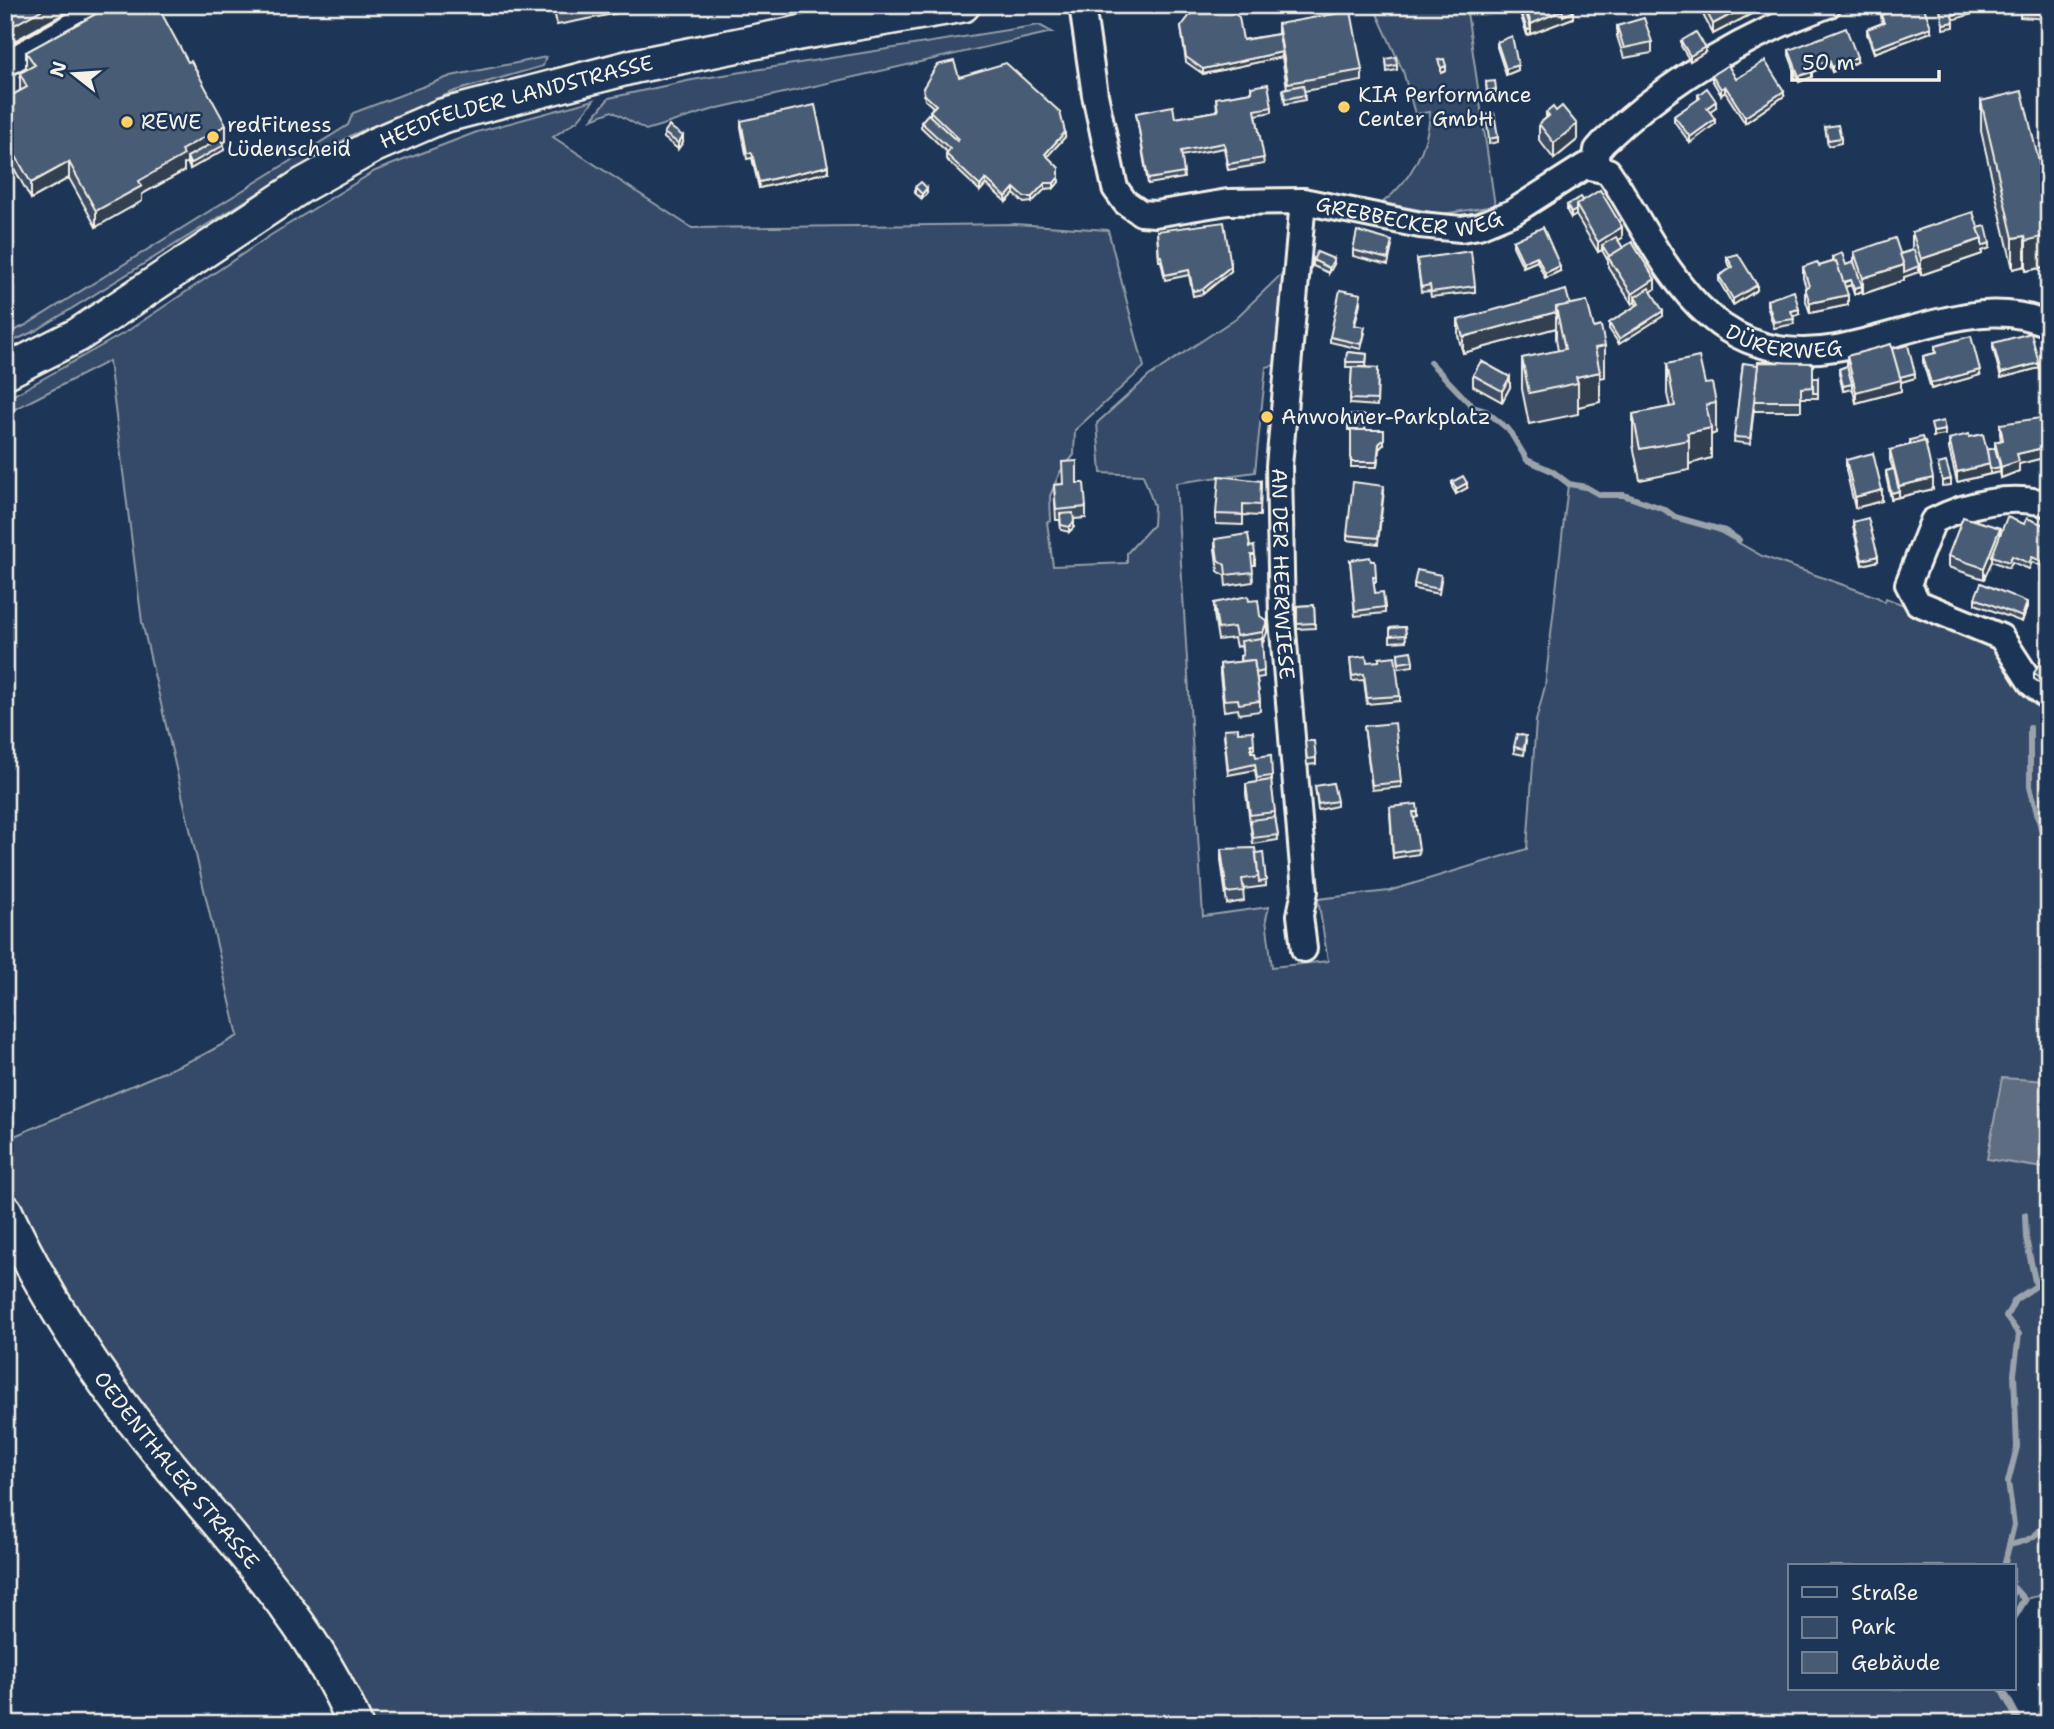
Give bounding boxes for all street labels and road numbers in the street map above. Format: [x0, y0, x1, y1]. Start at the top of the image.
street label: HEEDFELDER LANDSTRASSE [375, 49, 655, 155]
street label: GREBBECKER WEG [1313, 190, 1507, 244]
street label: DÜRERWEG [1720, 318, 1844, 365]
street label: AN DER HEERWIESE [1265, 468, 1301, 681]
street label: OEDENTHALER STRASSE [88, 1366, 266, 1575]

